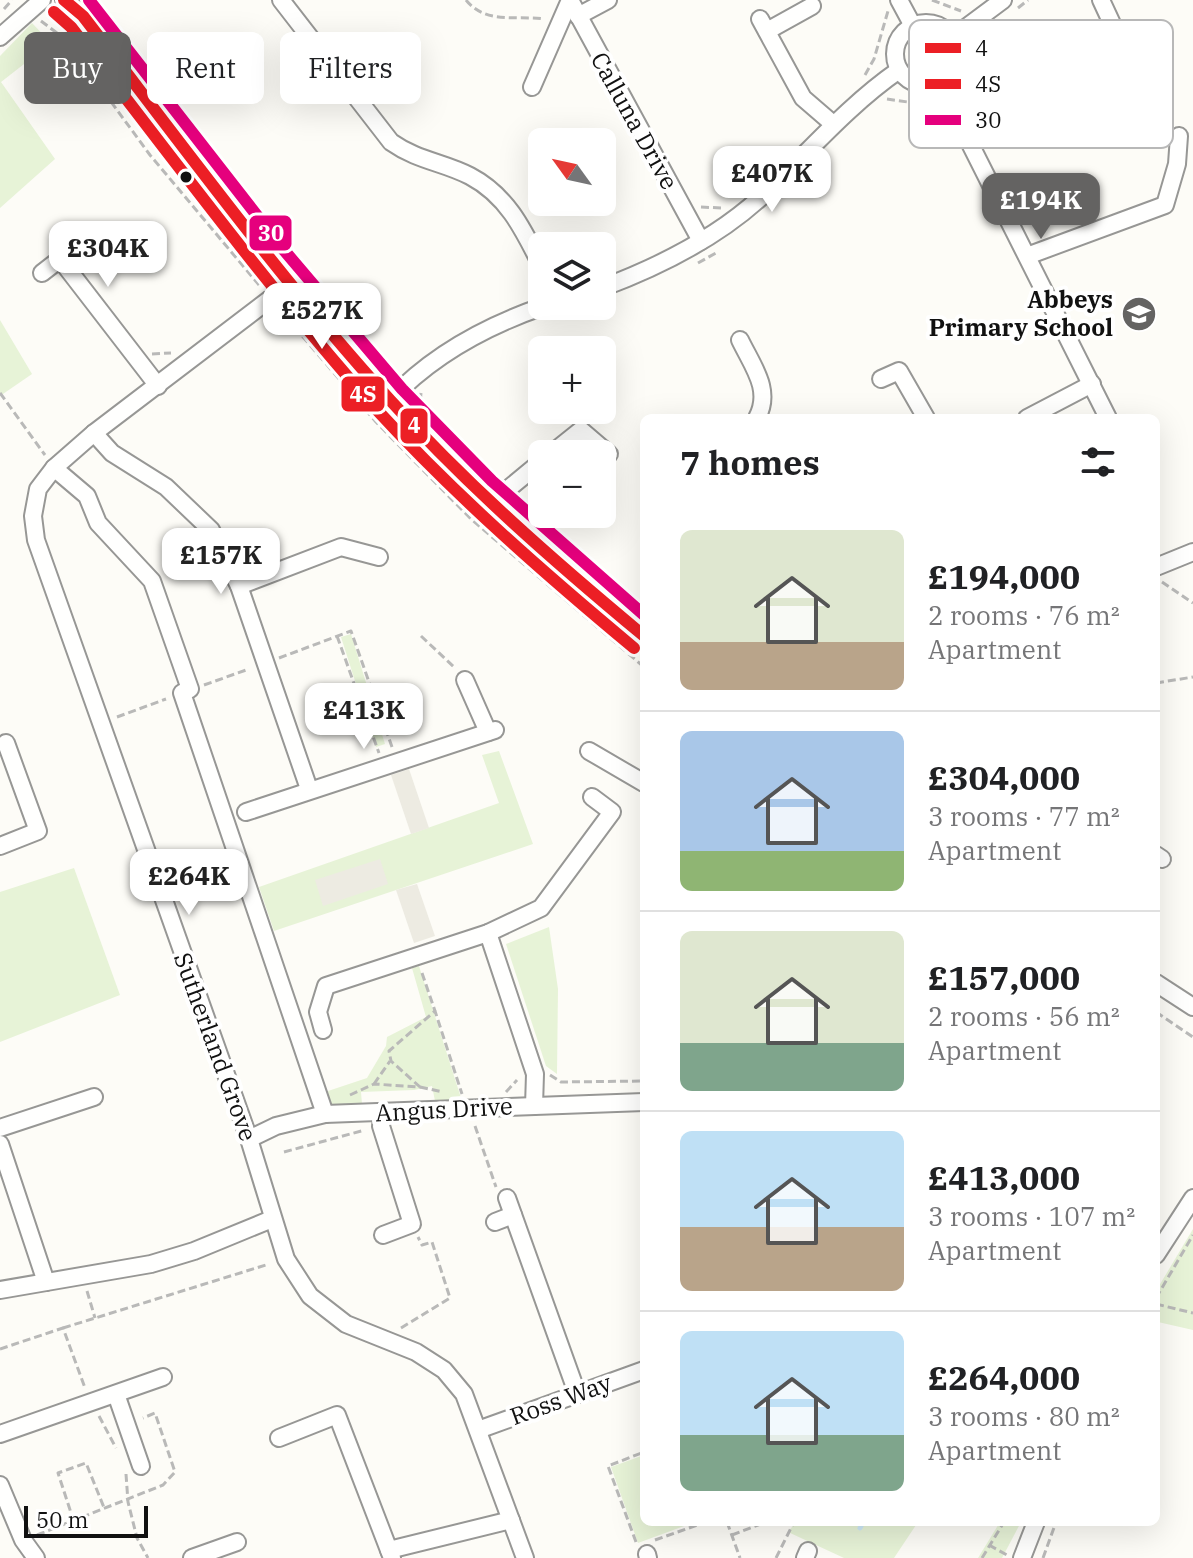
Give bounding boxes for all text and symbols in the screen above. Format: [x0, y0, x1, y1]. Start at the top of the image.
legend [909, 20, 1173, 148]
chip: Buy [24, 32, 131, 104]
chip: Rent [147, 32, 264, 104]
chip: Filters [280, 32, 421, 104]
text: 4 [975, 33, 988, 62]
street label: Calluna Drive [584, 46, 686, 195]
text: 4S [975, 69, 1001, 98]
text: 30 [975, 105, 1001, 134]
north arrow [528, 128, 616, 216]
map controls [528, 128, 616, 528]
pin: £407K [716, 146, 828, 214]
text: £407K [731, 155, 813, 189]
unlabelled marker [178, 169, 194, 185]
pin: £194K [985, 173, 1097, 241]
text: £194K [1000, 182, 1082, 216]
line badge: 30 [248, 214, 293, 252]
text: 30 [258, 218, 284, 247]
pin: £304K [52, 221, 164, 289]
text: £304K [67, 230, 149, 264]
button: layers [528, 232, 616, 320]
pin: £527K [266, 283, 378, 351]
place label: Abbeys Primary School [929, 283, 1113, 343]
text: £527K [281, 292, 363, 326]
school or university icon: Abbeys Primary School [1120, 295, 1158, 333]
button: + [528, 336, 616, 424]
line badge: 4S [340, 375, 386, 413]
text: 4S [349, 379, 377, 408]
line badge: 4 [399, 407, 429, 445]
text: 4 [407, 410, 421, 439]
button: − [528, 440, 616, 528]
text: 7 homes [680, 440, 820, 484]
icon: filters [1076, 440, 1120, 484]
pin: £157K [165, 528, 277, 596]
text: £157K [180, 537, 262, 571]
text: £194,000 [928, 554, 1080, 598]
icon: home [744, 562, 840, 658]
text: 2 rooms · 76 m² [928, 598, 1120, 632]
text: Apartment [928, 632, 1061, 666]
pin: £413K [308, 683, 420, 751]
text: £413K [323, 692, 405, 726]
text: £304,000 [928, 755, 1080, 799]
icon: home [744, 763, 840, 859]
text: 3 rooms · 77 m² [928, 799, 1120, 833]
text: Apartment [928, 833, 1061, 867]
pin: £264K [133, 849, 245, 917]
text: £264K [148, 858, 230, 892]
street label: Sutherland Grove [167, 948, 265, 1145]
text: £157,000 [928, 955, 1080, 999]
icon: home [744, 963, 840, 1059]
text: 2 rooms · 56 m² [928, 999, 1120, 1033]
text: Apartment [928, 1033, 1061, 1067]
street label: Angus Drive [374, 1089, 513, 1129]
text: £413,000 [928, 1155, 1080, 1199]
icon: home [744, 1163, 840, 1259]
text: 3 rooms · 107 m² [928, 1199, 1135, 1233]
text: Apartment [928, 1233, 1061, 1267]
text: £264,000 [928, 1355, 1080, 1399]
icon: home [744, 1363, 840, 1459]
street label: Ross Way [506, 1366, 616, 1432]
text: 3 rooms · 80 m² [928, 1399, 1120, 1433]
text: Apartment [928, 1433, 1061, 1467]
scale bar [24, 1502, 148, 1538]
text: 50 m [36, 1505, 88, 1534]

